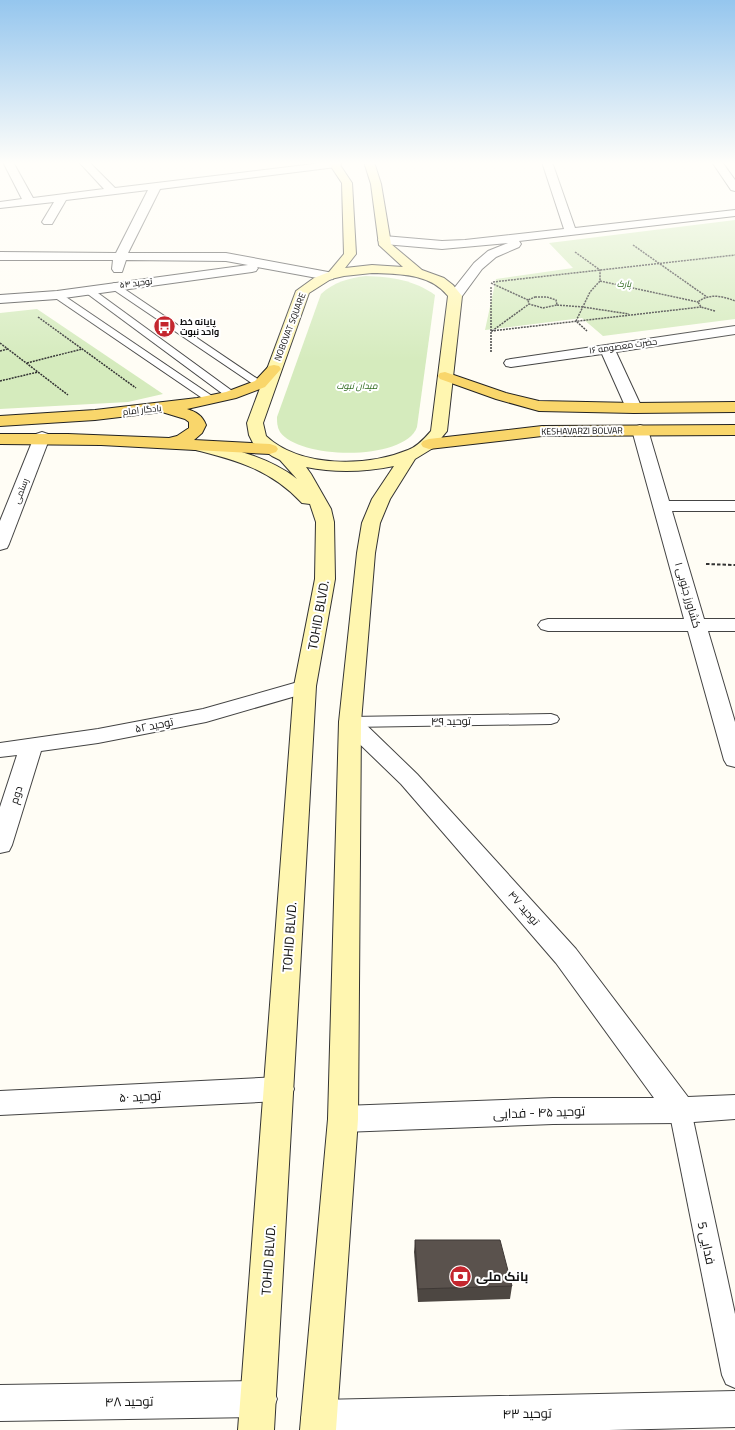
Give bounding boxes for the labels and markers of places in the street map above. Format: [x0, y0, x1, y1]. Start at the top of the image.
place label: پایانه خط واحد نبوت [180, 313, 219, 340]
bus stop icon: پایانه خط واحد نبوت [151, 314, 177, 340]
bank icon: بانک ملی [447, 1263, 473, 1289]
place label: بانک ملی [476, 1264, 528, 1288]

